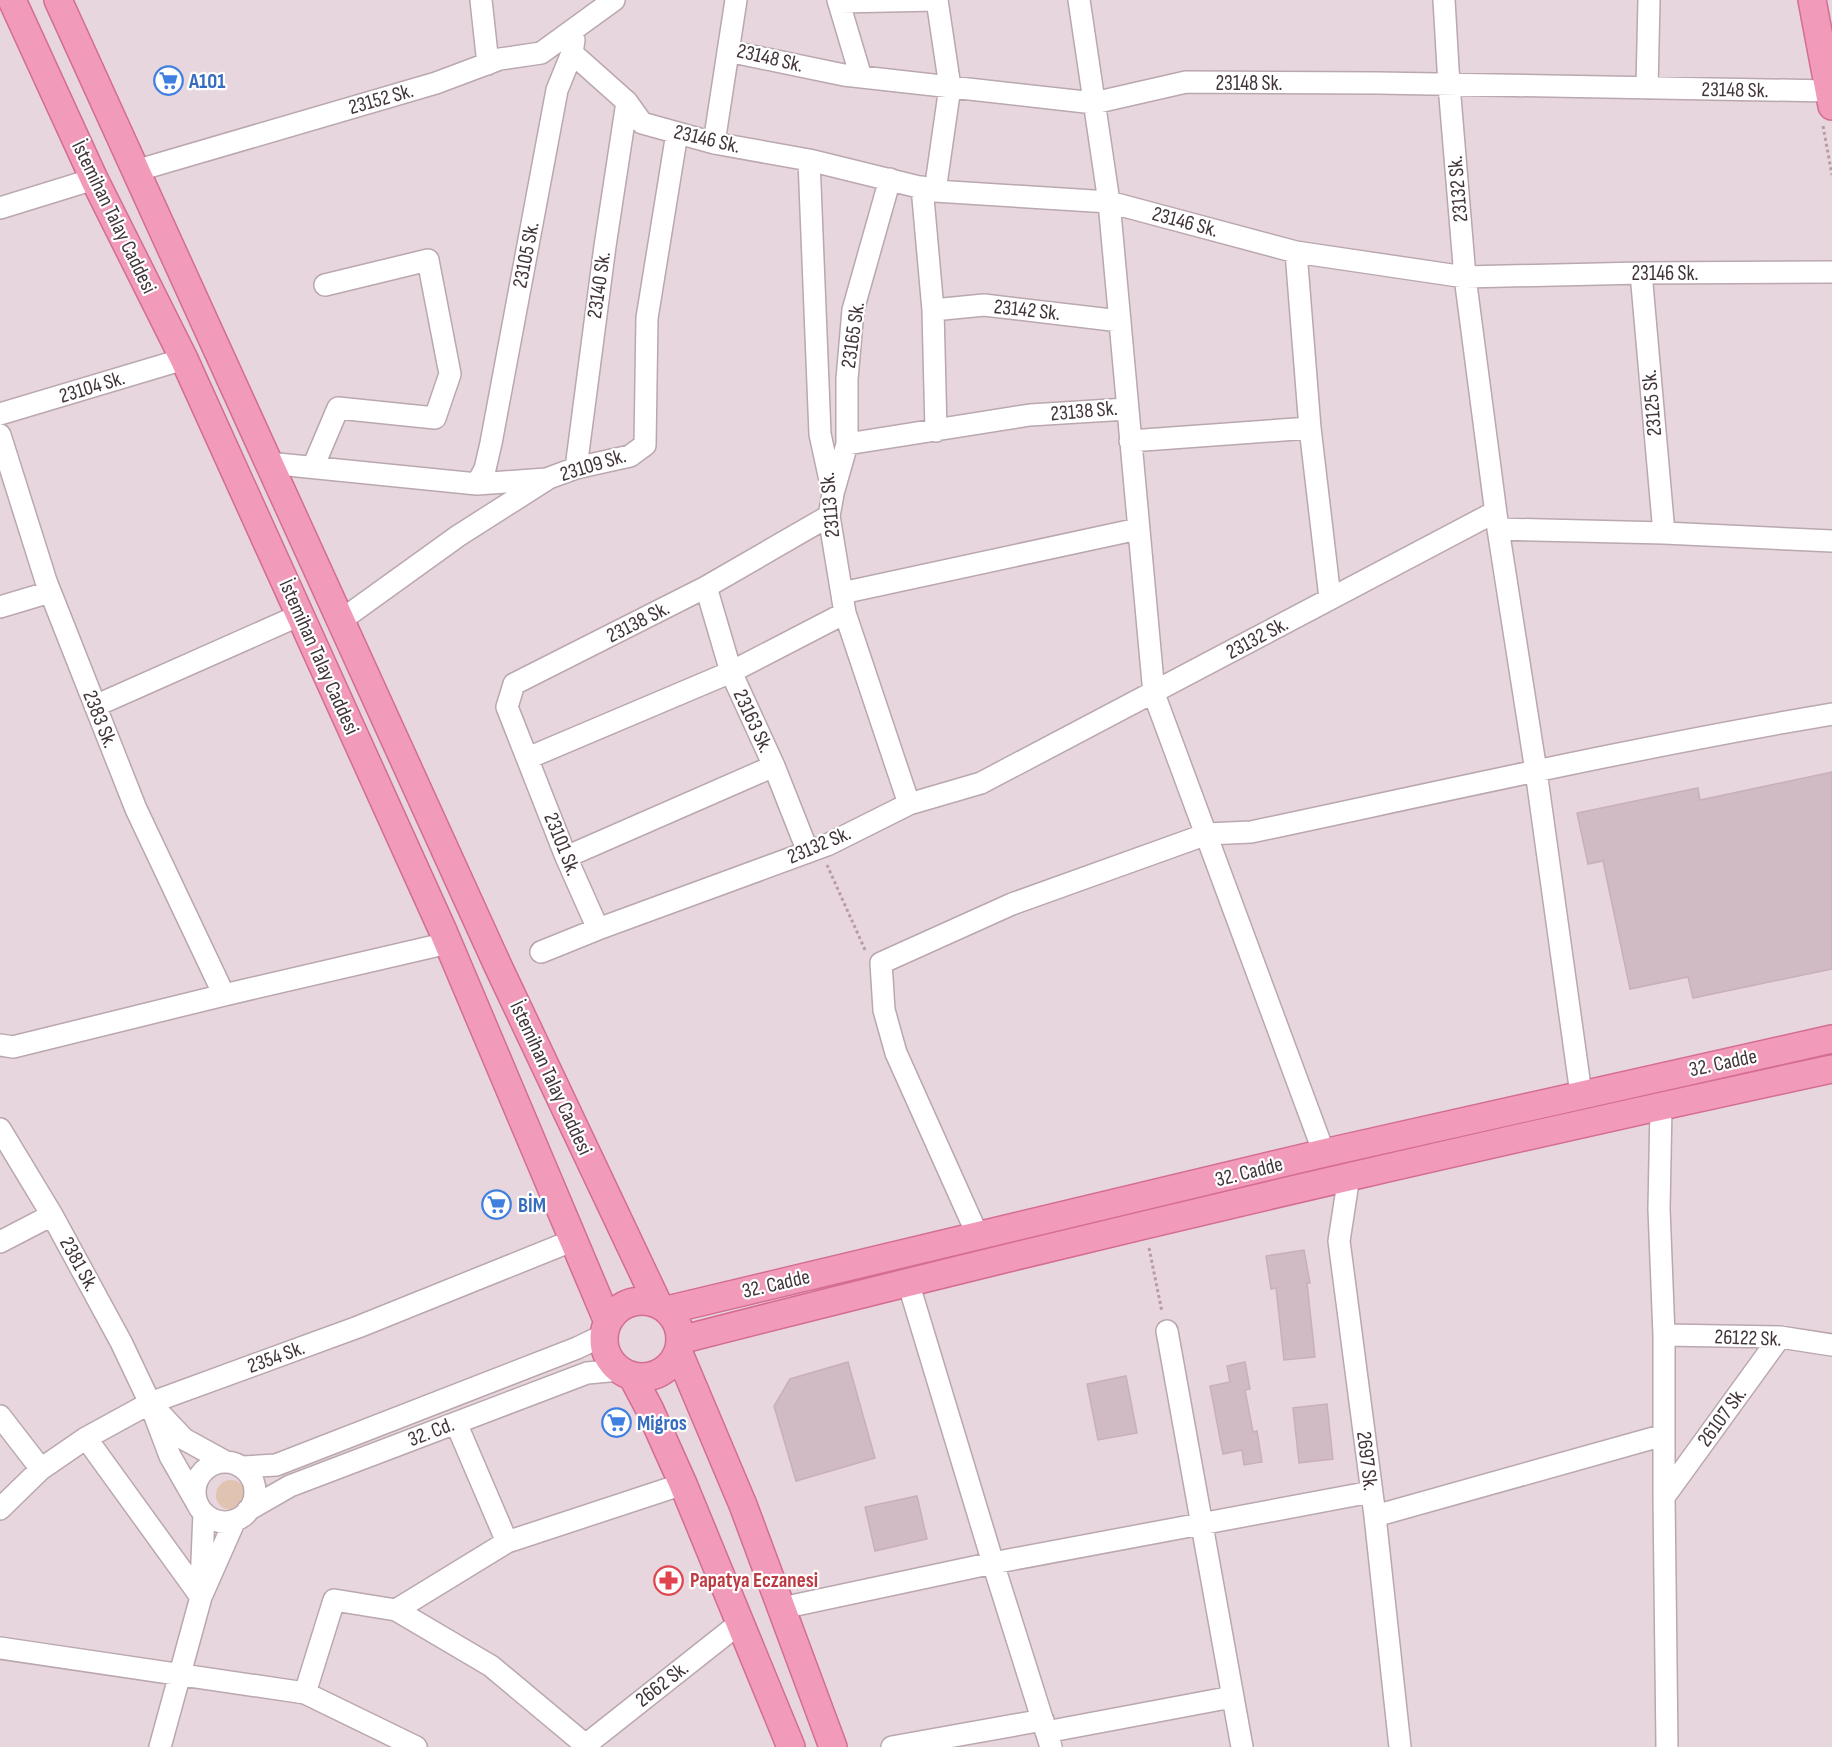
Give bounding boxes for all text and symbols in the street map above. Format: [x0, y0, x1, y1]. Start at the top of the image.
street label: 23148 Sk. [734, 38, 806, 78]
supermarket icon: A101 [152, 65, 184, 97]
place label: A101 [188, 69, 225, 94]
street label: 23148 Sk. [1215, 71, 1283, 96]
street label: 23148 Sk. [1701, 77, 1769, 103]
street label: 23152 Sk. [346, 78, 416, 120]
street label: 23146 Sk. [671, 119, 743, 159]
street label: İstemihan Talay Caddesi [66, 136, 162, 298]
street label: 23132 Sk. [1443, 155, 1473, 223]
street label: 23146 Sk. [1149, 201, 1221, 243]
street label: 23105 Sk. [507, 220, 545, 290]
street label: 23140 Sk. [582, 250, 616, 320]
street label: 23146 Sk. [1631, 261, 1699, 286]
street label: 23142 Sk. [993, 294, 1061, 326]
street label: 23165 Sk. [836, 300, 870, 370]
street label: 23104 Sk. [56, 365, 128, 409]
street label: 23125 Sk. [1637, 369, 1667, 437]
street label: 23138 Sk. [1049, 396, 1119, 426]
street label: 23109 Sk. [557, 443, 629, 487]
street label: 23113 Sk. [815, 471, 845, 539]
street label: İstemihan Talay Caddesi [274, 576, 364, 738]
street label: 23138 Sk. [602, 596, 674, 648]
street label: 23132 Sk. [1222, 611, 1292, 665]
street label: 23163 Sk. [727, 685, 779, 757]
street label: 2383 Sk. [77, 687, 123, 751]
street label: 23101 Sk. [538, 809, 586, 879]
street label: 23132 Sk. [783, 820, 855, 870]
street label: İstemihan Talay Caddesi [504, 997, 598, 1159]
street label: 32. Cadde [1687, 1044, 1759, 1082]
street label: 32. Cadde [1213, 1152, 1285, 1192]
supermarket icon: BİM [481, 1189, 513, 1221]
place label: BİM [518, 1193, 546, 1218]
street label: 2381 Sk. [54, 1232, 104, 1296]
street label: 32. Cadde [740, 1264, 812, 1304]
street label: 26122 Sk. [1714, 1324, 1782, 1352]
street label: 2354 Sk. [244, 1335, 308, 1379]
street label: 26107 Sk. [1692, 1382, 1752, 1452]
supermarket icon: Migros [600, 1407, 632, 1439]
place label: Migros [637, 1411, 687, 1436]
street label: 32. Cd. [404, 1412, 458, 1452]
street label: 2697 Sk. [1351, 1430, 1383, 1492]
pharmacy icon: Papatya Eczanesi [653, 1564, 685, 1596]
place label: Papatya Eczanesi [690, 1568, 818, 1593]
street label: 2662 Sk. [631, 1656, 693, 1712]

